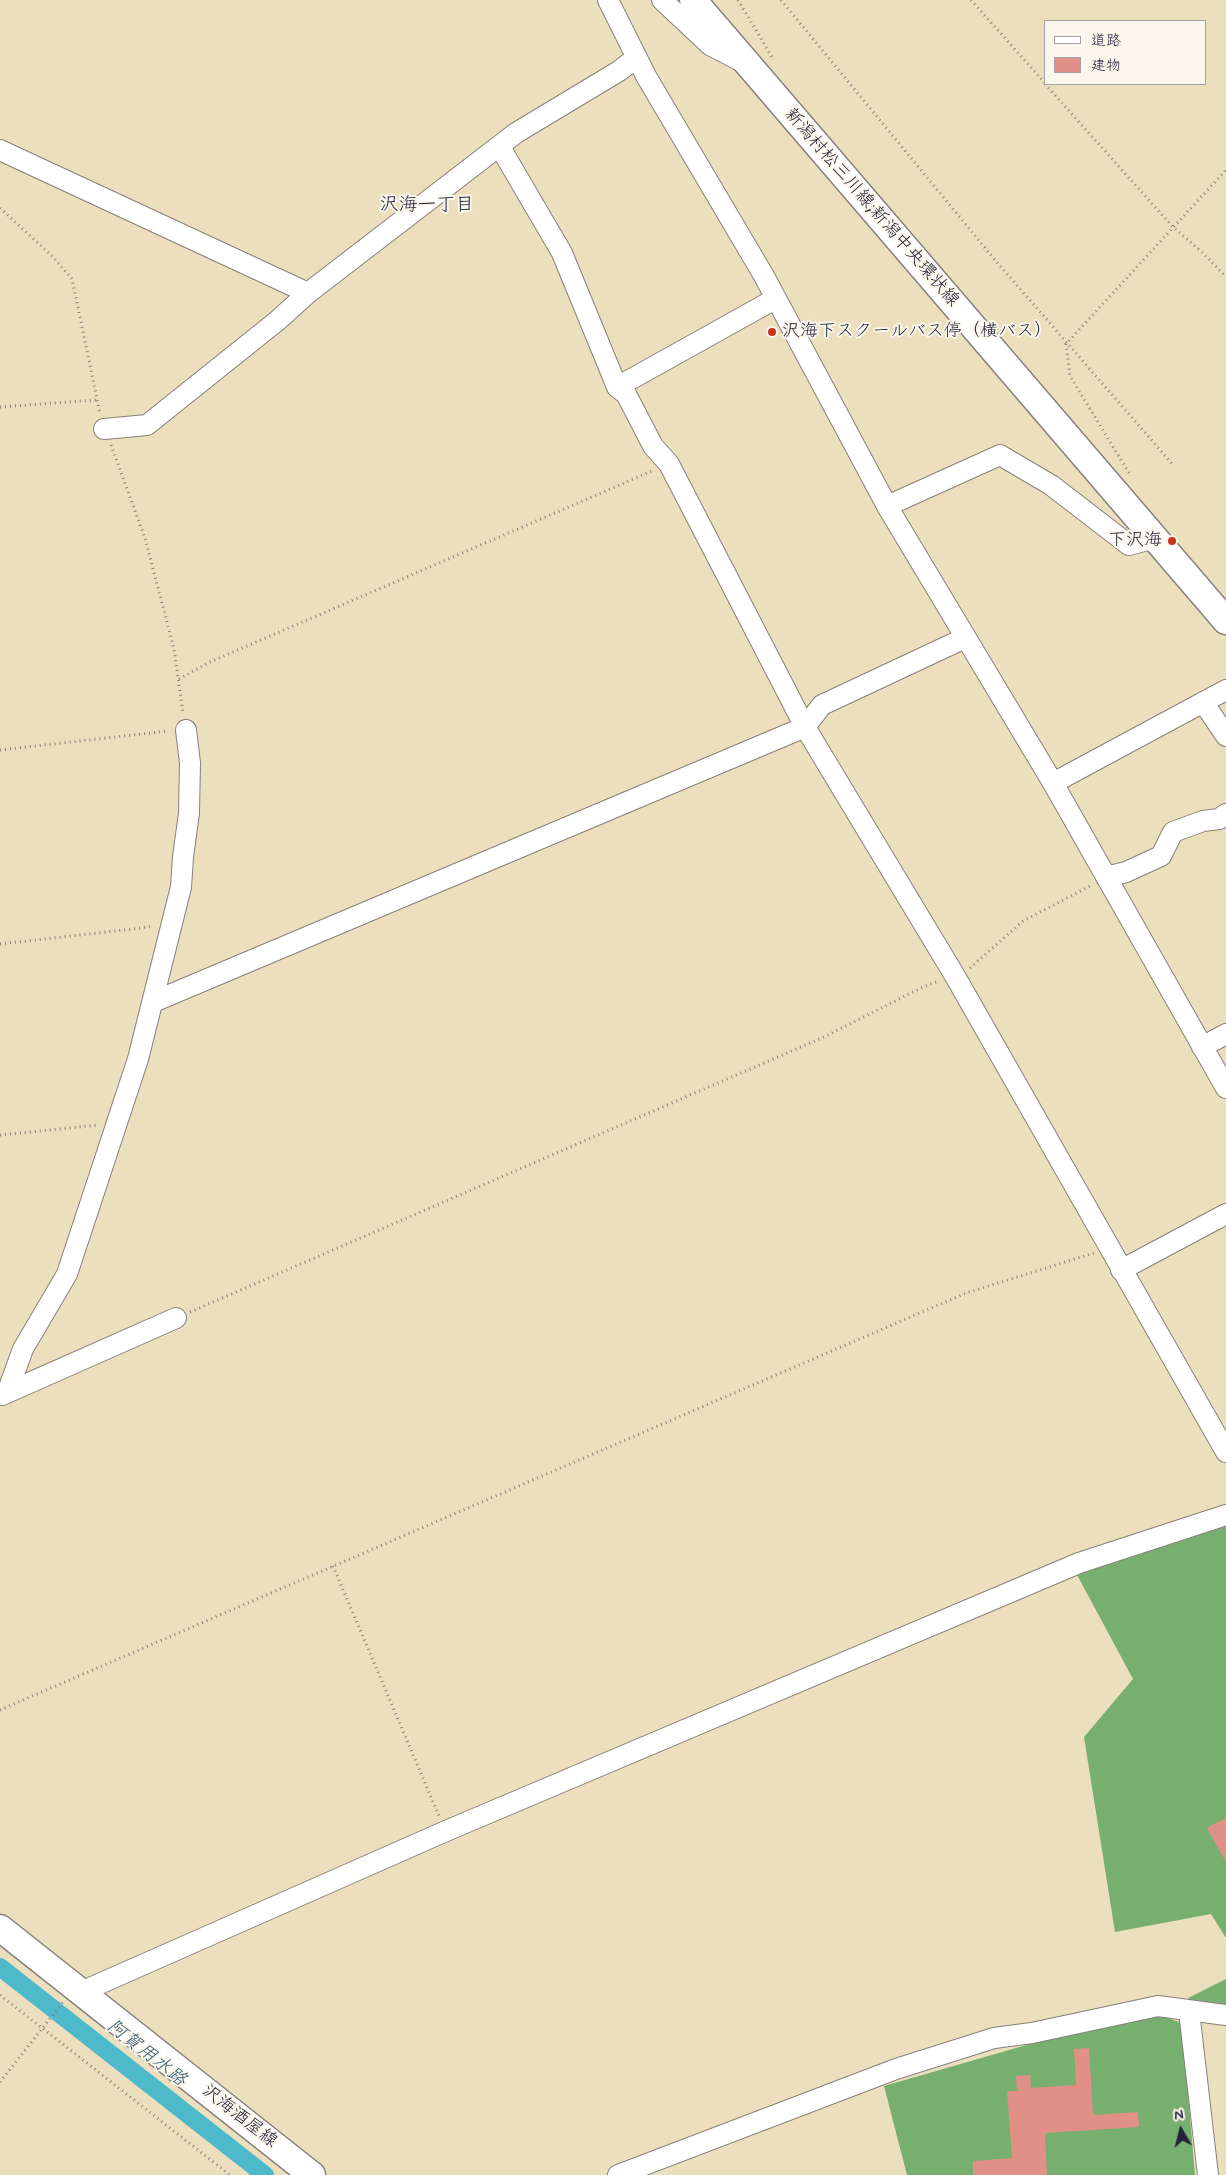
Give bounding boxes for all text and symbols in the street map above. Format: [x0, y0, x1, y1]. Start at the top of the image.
legend [1044, 20, 1206, 85]
text: 道路 [1091, 31, 1121, 51]
text: 建物 [1091, 56, 1121, 76]
street label: 新潟村松三川線;新潟中央環状線 [779, 104, 963, 312]
district label: 沢海一丁目 [380, 195, 474, 217]
place label: 沢海下スクールバス停（横バス） [782, 321, 1052, 343]
marker: 沢海下スクールバス停（横バス） [766, 326, 778, 338]
place label: 下沢海 [1108, 530, 1162, 552]
marker: 下沢海 [1166, 535, 1178, 547]
water label: 阿賀用水路 [102, 2016, 190, 2092]
street label: 沢海酒屋線 [197, 2081, 281, 2153]
north arrow [1156, 2105, 1206, 2155]
text: N [1173, 2106, 1185, 2125]

